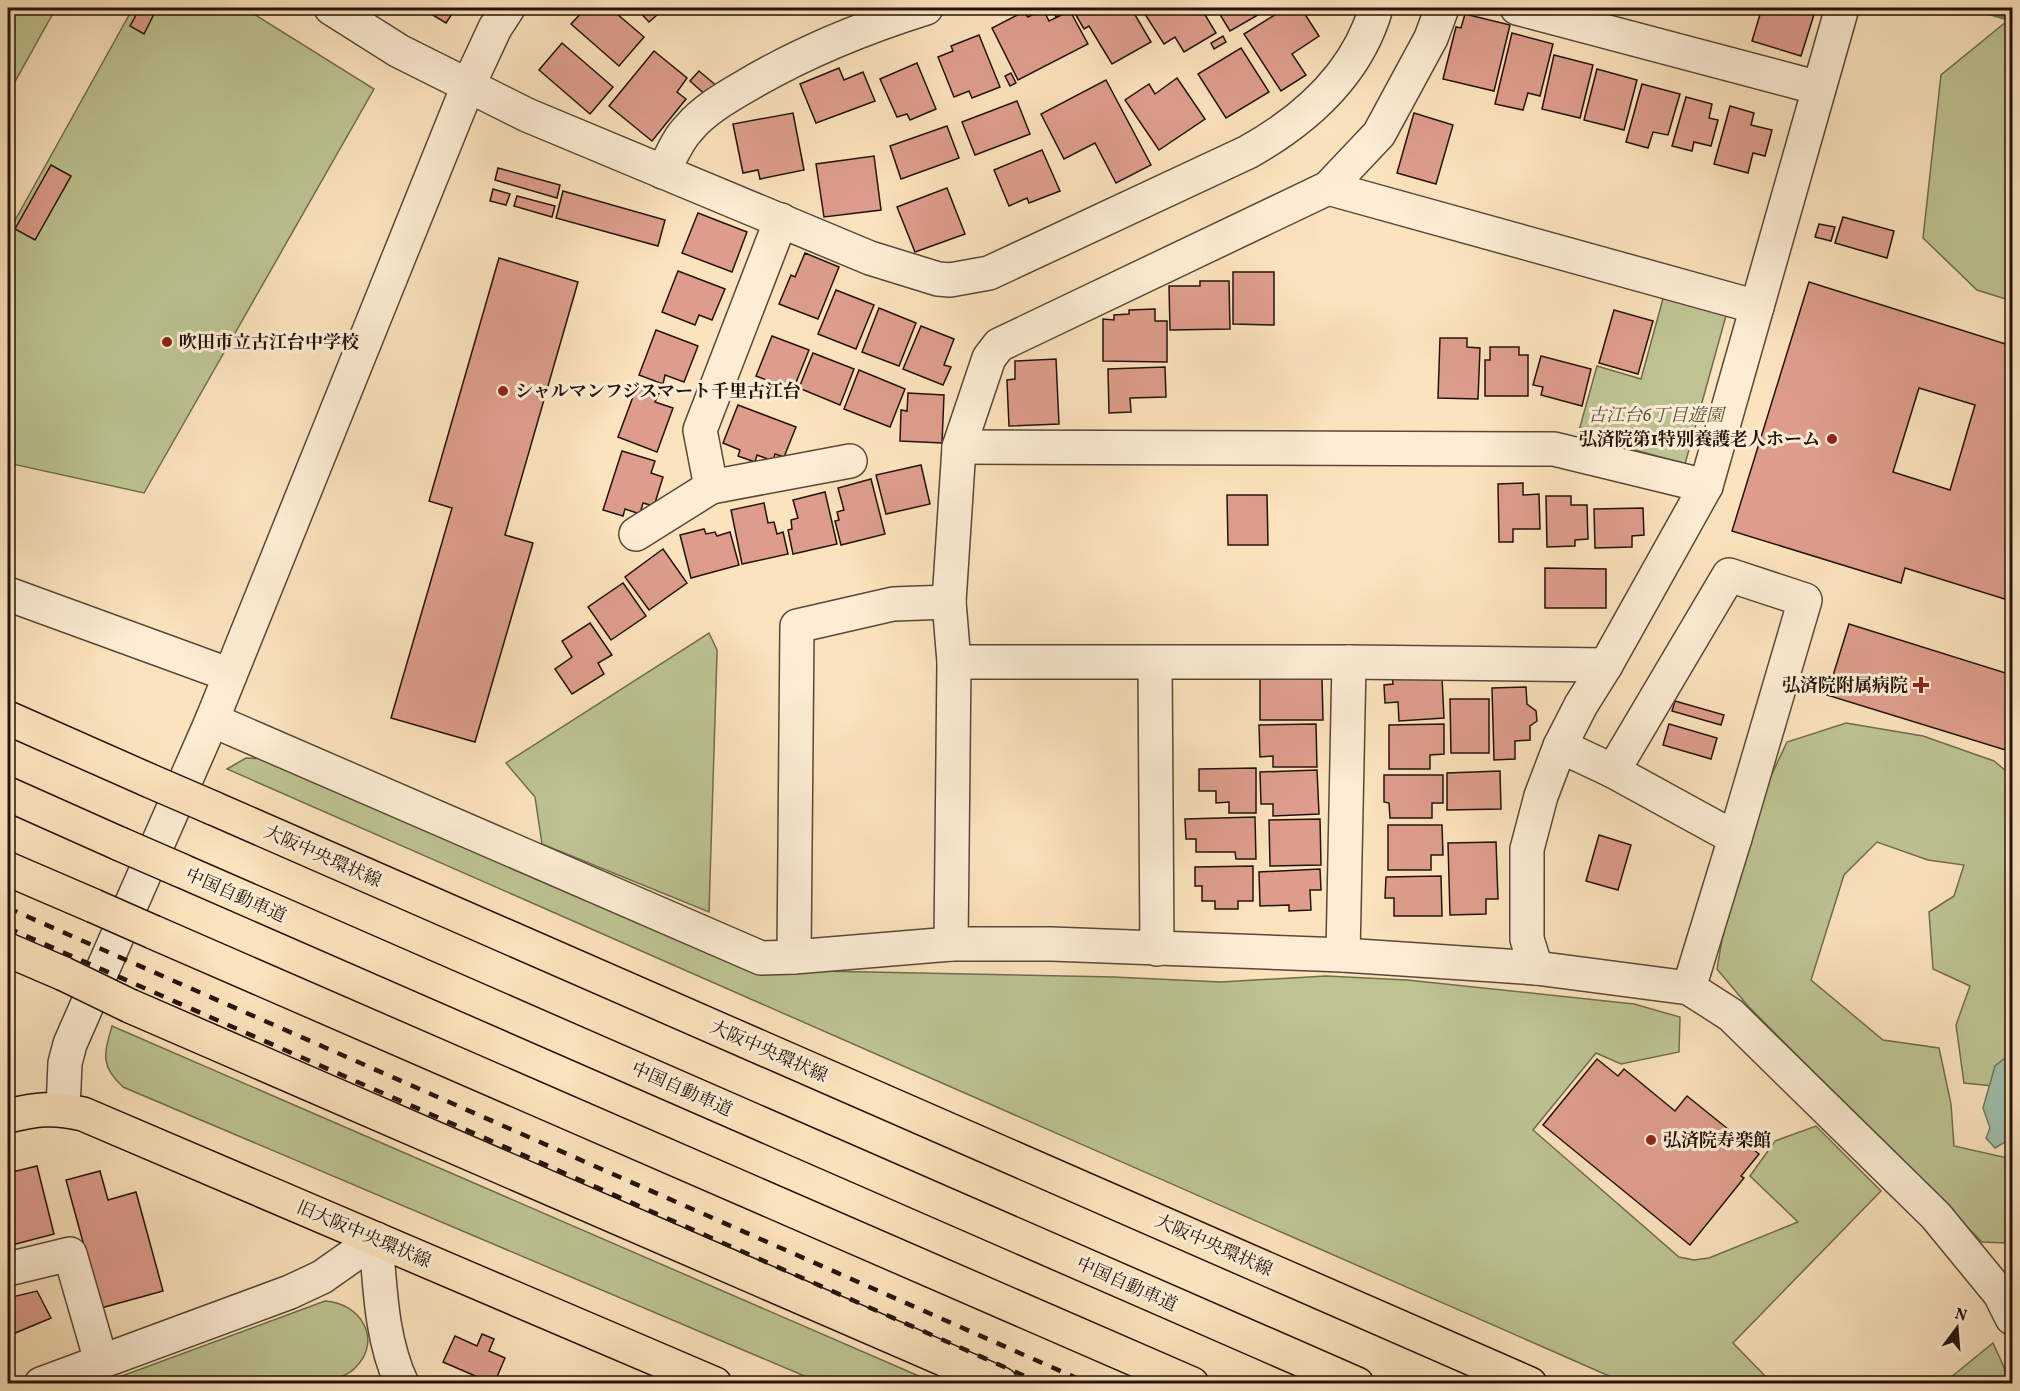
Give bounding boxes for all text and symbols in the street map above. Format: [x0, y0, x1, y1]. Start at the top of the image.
place label: 吹田市立古江台中学校 [179, 331, 359, 356]
marker: 吹田市立古江台中学校 [160, 335, 174, 349]
place label: シャルマンフジスマート千里古江台 [515, 380, 801, 405]
marker: シャルマンフジスマート千里古江台 [496, 384, 510, 398]
park label: 古江台6丁目遊園 [1588, 404, 1727, 429]
place label: 弘済院第1特別養護老人ホーム [1579, 428, 1820, 453]
marker: 弘済院第1特別養護老人ホーム [1825, 432, 1839, 446]
place label: 弘済院附属病院 [1782, 674, 1908, 699]
marker: 弘済院附属病院 [1912, 676, 1930, 694]
street label: 大阪中央環状線 [260, 820, 385, 894]
street label: 中国自動車道 [181, 863, 290, 930]
street label: 大阪中央環状線 [706, 1015, 831, 1089]
street label: 中国自動車道 [627, 1057, 736, 1124]
place label: 弘済院寿楽館 [1663, 1129, 1771, 1154]
marker: 弘済院寿楽館 [1644, 1133, 1658, 1147]
street label: 旧大阪中央環状線 [292, 1196, 435, 1275]
street label: 大阪中央環状線 [1151, 1209, 1276, 1283]
street label: 中国自動車道 [1072, 1252, 1181, 1319]
north arrow [1927, 1298, 1987, 1358]
text: N [1952, 1303, 1970, 1328]

